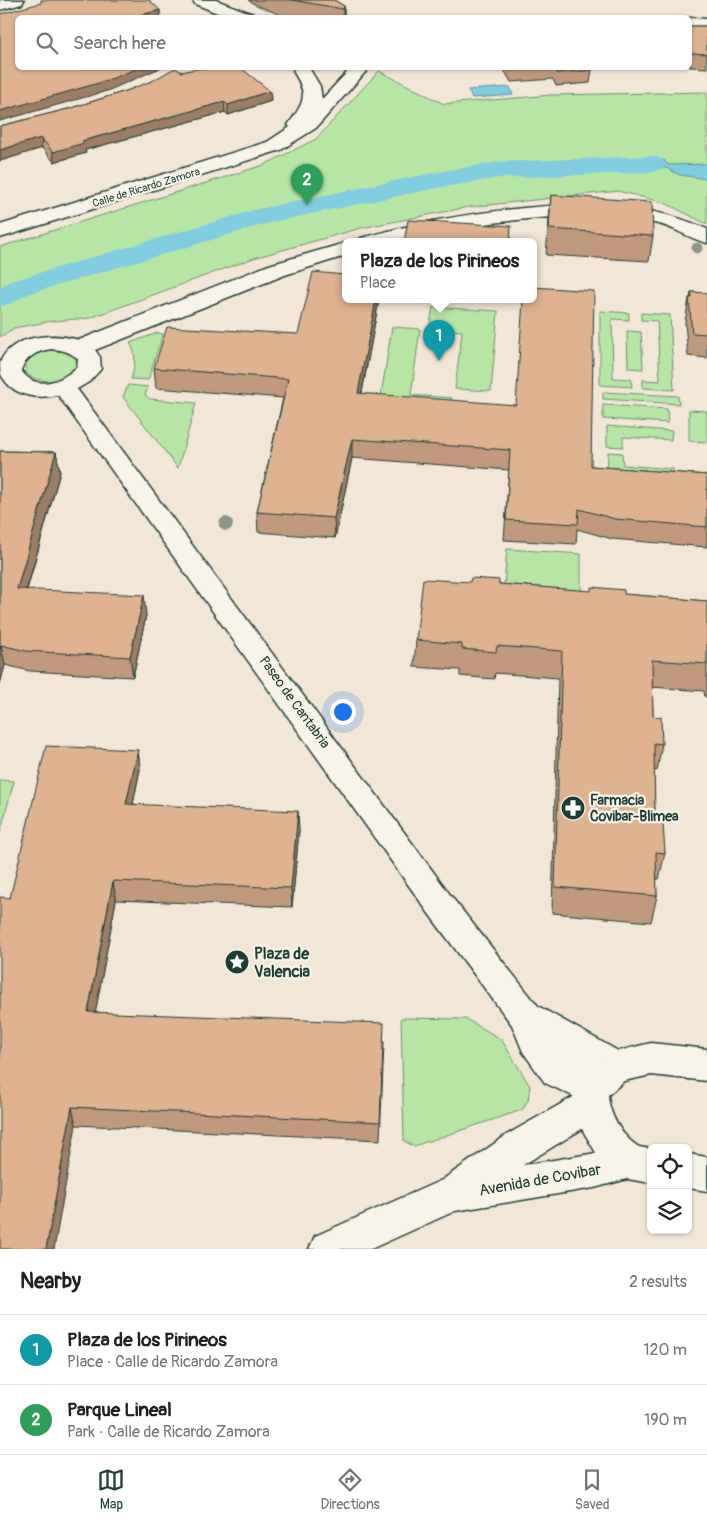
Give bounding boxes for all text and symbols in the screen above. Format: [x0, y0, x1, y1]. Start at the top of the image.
search box [15, 15, 692, 70]
icon: search [33, 29, 61, 57]
text: Search here [73, 31, 166, 55]
pin: 2 [291, 164, 323, 205]
street label: Calle de Ricardo Zamora [91, 165, 202, 210]
popup [342, 238, 537, 303]
text: Plaza de los Pirineos [360, 249, 519, 273]
text: Place [360, 273, 396, 293]
pin: 1 [423, 320, 455, 361]
street label: Paseo de Cantabria [255, 653, 334, 752]
your location [330, 699, 356, 725]
place label: Farmacia Covibar-Blimea [590, 792, 679, 825]
pharmacy icon: Farmacia Covibar-Blimea [560, 795, 586, 821]
place label: Plaza de Valencia [254, 944, 310, 982]
place icon: Plaza de Valencia [224, 949, 250, 975]
map controls [647, 1144, 692, 1234]
button: locate [647, 1144, 692, 1189]
street label: Avenida de Covibar [478, 1159, 603, 1201]
button: layers [647, 1189, 692, 1234]
text: Nearby [20, 1268, 81, 1295]
text: 2 results [629, 1272, 687, 1292]
text: Plaza de los Pirineos [67, 1328, 227, 1352]
text: 1 [33, 1340, 39, 1360]
text: 120 m [643, 1340, 687, 1360]
text: Place · Calle de Ricardo Zamora [67, 1352, 278, 1372]
text: Parque Lineal [67, 1398, 172, 1422]
text: 2 [32, 1410, 40, 1430]
text: 190 m [644, 1410, 687, 1430]
text: Park · Calle de Ricardo Zamora [67, 1422, 270, 1442]
tab: Map [97, 1466, 125, 1513]
tab: Directions [320, 1466, 380, 1513]
tab: Saved [575, 1466, 610, 1513]

